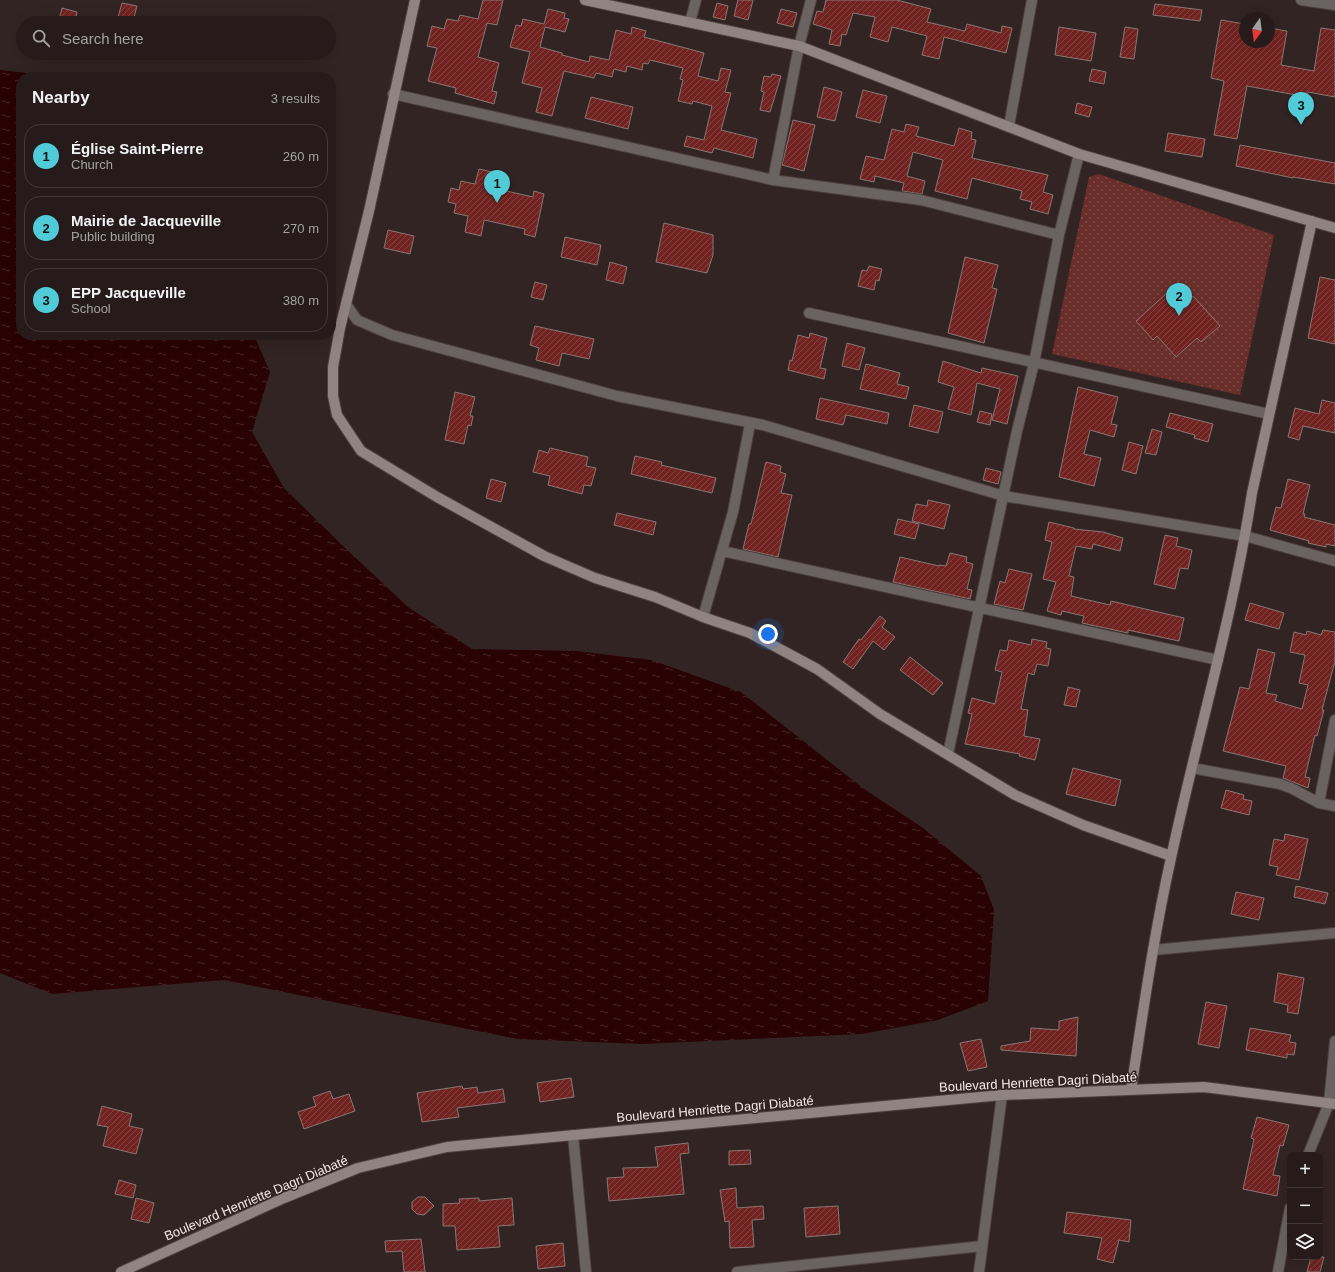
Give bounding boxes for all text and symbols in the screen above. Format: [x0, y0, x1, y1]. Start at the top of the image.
north arrow [1239, 12, 1275, 48]
search box [16, 16, 336, 60]
icon: search [30, 27, 52, 49]
text: Search here [62, 30, 144, 47]
text: Nearby [32, 88, 90, 107]
text: 3 results [271, 91, 320, 106]
pin: 3 [1288, 92, 1314, 125]
text: Église Saint-Pierre [71, 140, 204, 157]
text: 1 [42, 149, 50, 164]
text: 260 m [283, 149, 319, 164]
text: Church [71, 157, 113, 172]
pin: 1 [484, 170, 510, 203]
text: Mairie de Jacqueville [71, 212, 221, 229]
text: 2 [42, 221, 50, 236]
text: 270 m [283, 221, 319, 236]
text: Public building [71, 229, 155, 244]
pin: 2 [1166, 283, 1192, 316]
text: EPP Jacqueville [71, 284, 186, 301]
text: 3 [42, 293, 50, 308]
text: 380 m [283, 293, 319, 308]
text: School [71, 301, 111, 316]
your location [758, 624, 778, 644]
street label: Boulevard Henriette Dagri Diabaté [939, 1069, 1137, 1095]
street label: Boulevard Henriette Dagri Diabaté [616, 1093, 814, 1125]
street label: Boulevard Henriette Dagri Diabaté [162, 1152, 350, 1244]
map controls [1287, 1152, 1323, 1260]
button: + [1287, 1152, 1323, 1188]
button: − [1287, 1188, 1323, 1224]
button: layers [1287, 1224, 1323, 1260]

